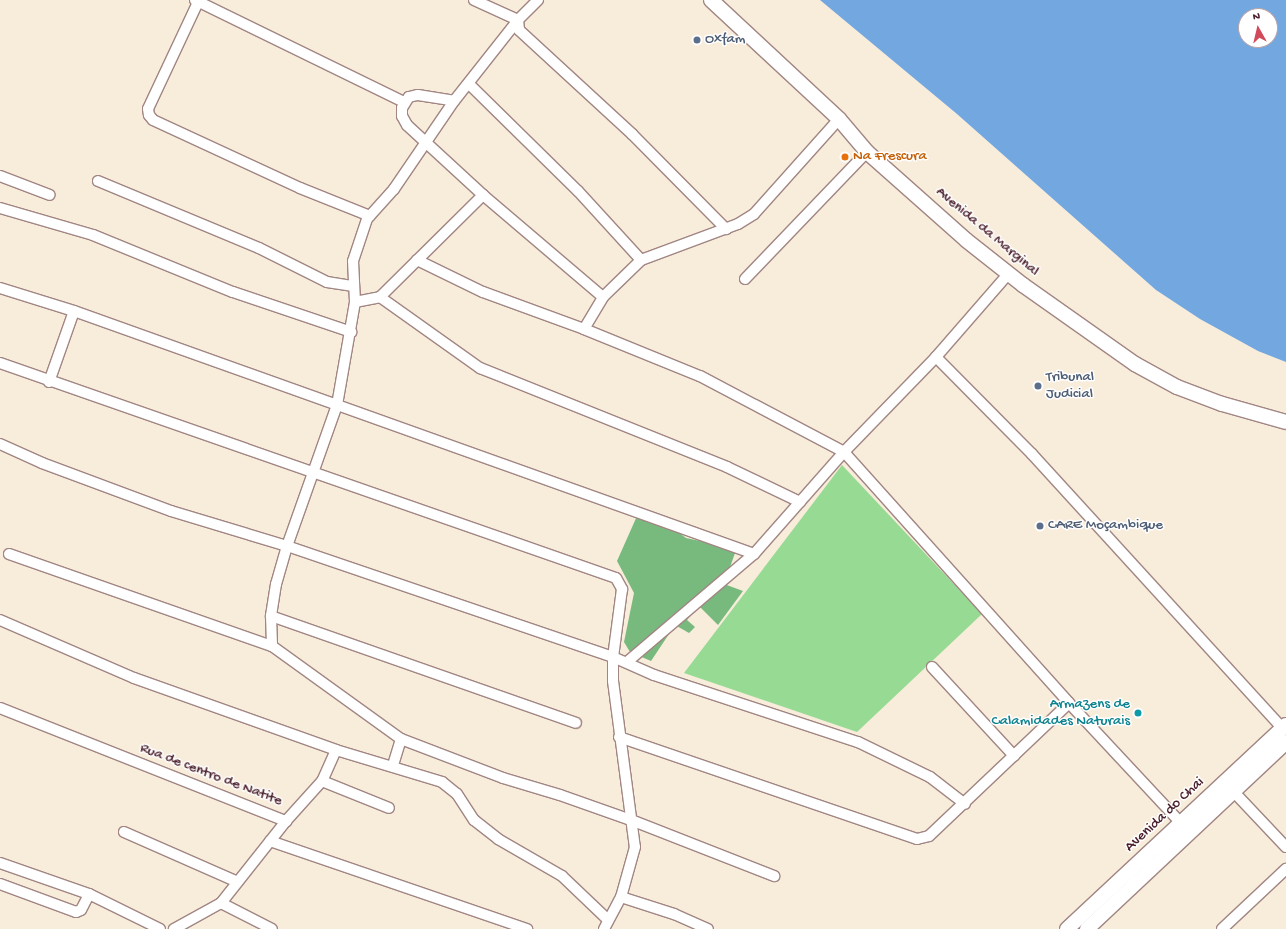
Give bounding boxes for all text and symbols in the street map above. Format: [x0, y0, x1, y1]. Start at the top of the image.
north arrow [1238, 8, 1278, 48]
text: N [1252, 11, 1261, 24]
place label: Oxfam [705, 31, 745, 49]
marker: Oxfam [692, 35, 702, 45]
place label: Na Frescura [853, 148, 927, 166]
marker: Na Frescura [840, 152, 850, 162]
street label: Avenida da Marginal [932, 183, 1042, 281]
place label: Tribunal Judicial [1046, 368, 1094, 403]
marker: Tribunal Judicial [1033, 381, 1043, 391]
place label: CARE Moçambique [1048, 517, 1163, 535]
marker: CARE Moçambique [1035, 521, 1045, 531]
place label: Armazens de Calamidades Naturais [992, 695, 1130, 730]
marker: Armazens de Calamidades Naturais [1133, 708, 1143, 718]
street label: Rua de centro de Natite [137, 740, 285, 810]
street label: Avenida do Chai [1122, 774, 1208, 856]

